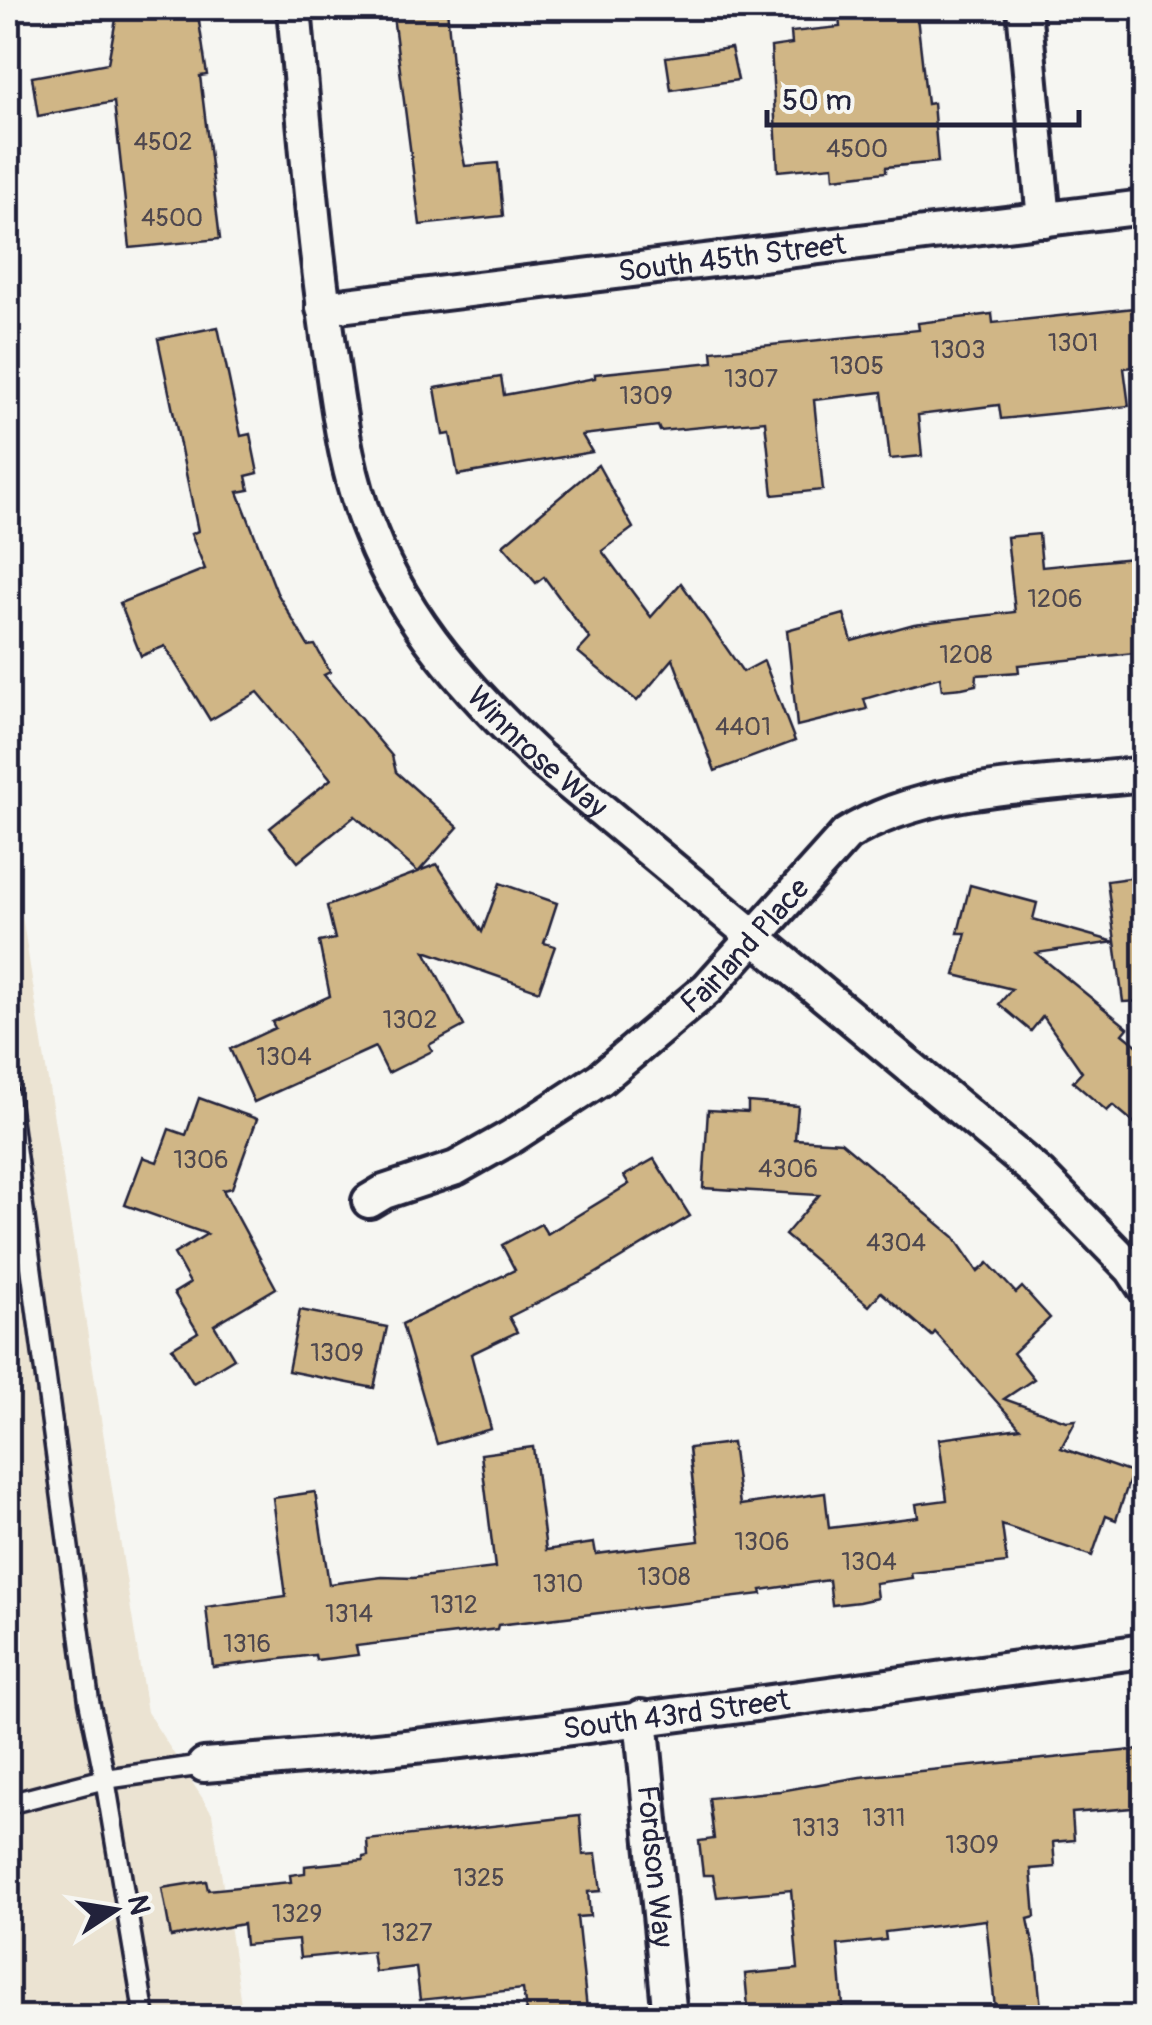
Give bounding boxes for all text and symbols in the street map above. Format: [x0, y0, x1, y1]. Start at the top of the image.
scale bar [767, 65, 1080, 127]
text: 50 m [782, 82, 852, 119]
house number: 4502 [133, 127, 193, 158]
house number: 4500 [826, 134, 888, 165]
house number: 4500 [141, 203, 203, 234]
street label: South 45th Street [616, 226, 849, 291]
house number: 1301 [1048, 328, 1098, 359]
house number: 1303 [931, 335, 985, 366]
house number: 1305 [830, 351, 884, 382]
house number: 1307 [724, 364, 778, 395]
house number: 1309 [619, 381, 673, 412]
house number: 1206 [1027, 584, 1083, 615]
house number: 1208 [939, 640, 993, 671]
street label: Winnrose Way [459, 679, 615, 826]
house number: 4401 [715, 712, 771, 743]
street label: Fairland Place [673, 870, 817, 1022]
house number: 1302 [383, 1005, 437, 1036]
house number: 1304 [256, 1042, 312, 1073]
house number: 1306 [173, 1145, 229, 1176]
house number: 4306 [758, 1154, 818, 1185]
house number: 4304 [866, 1228, 926, 1259]
house number: 1309 [310, 1338, 364, 1369]
house number: 1306 [734, 1527, 790, 1558]
house number: 1304 [841, 1547, 897, 1578]
house number: 1308 [637, 1562, 691, 1593]
house number: 1310 [533, 1569, 583, 1600]
house number: 1312 [430, 1590, 478, 1621]
house number: 1314 [325, 1599, 373, 1630]
house number: 1316 [223, 1629, 271, 1660]
street label: South 43rd Street [561, 1681, 793, 1748]
street label: Fordson Way [629, 1784, 681, 1949]
house number: 1311 [862, 1803, 906, 1834]
house number: 1313 [792, 1813, 840, 1844]
house number: 1309 [945, 1830, 999, 1861]
north arrow [65, 1860, 165, 1960]
house number: 1325 [453, 1863, 505, 1894]
text: N [119, 1892, 157, 1918]
house number: 1329 [272, 1899, 322, 1930]
house number: 1327 [382, 1918, 432, 1949]

